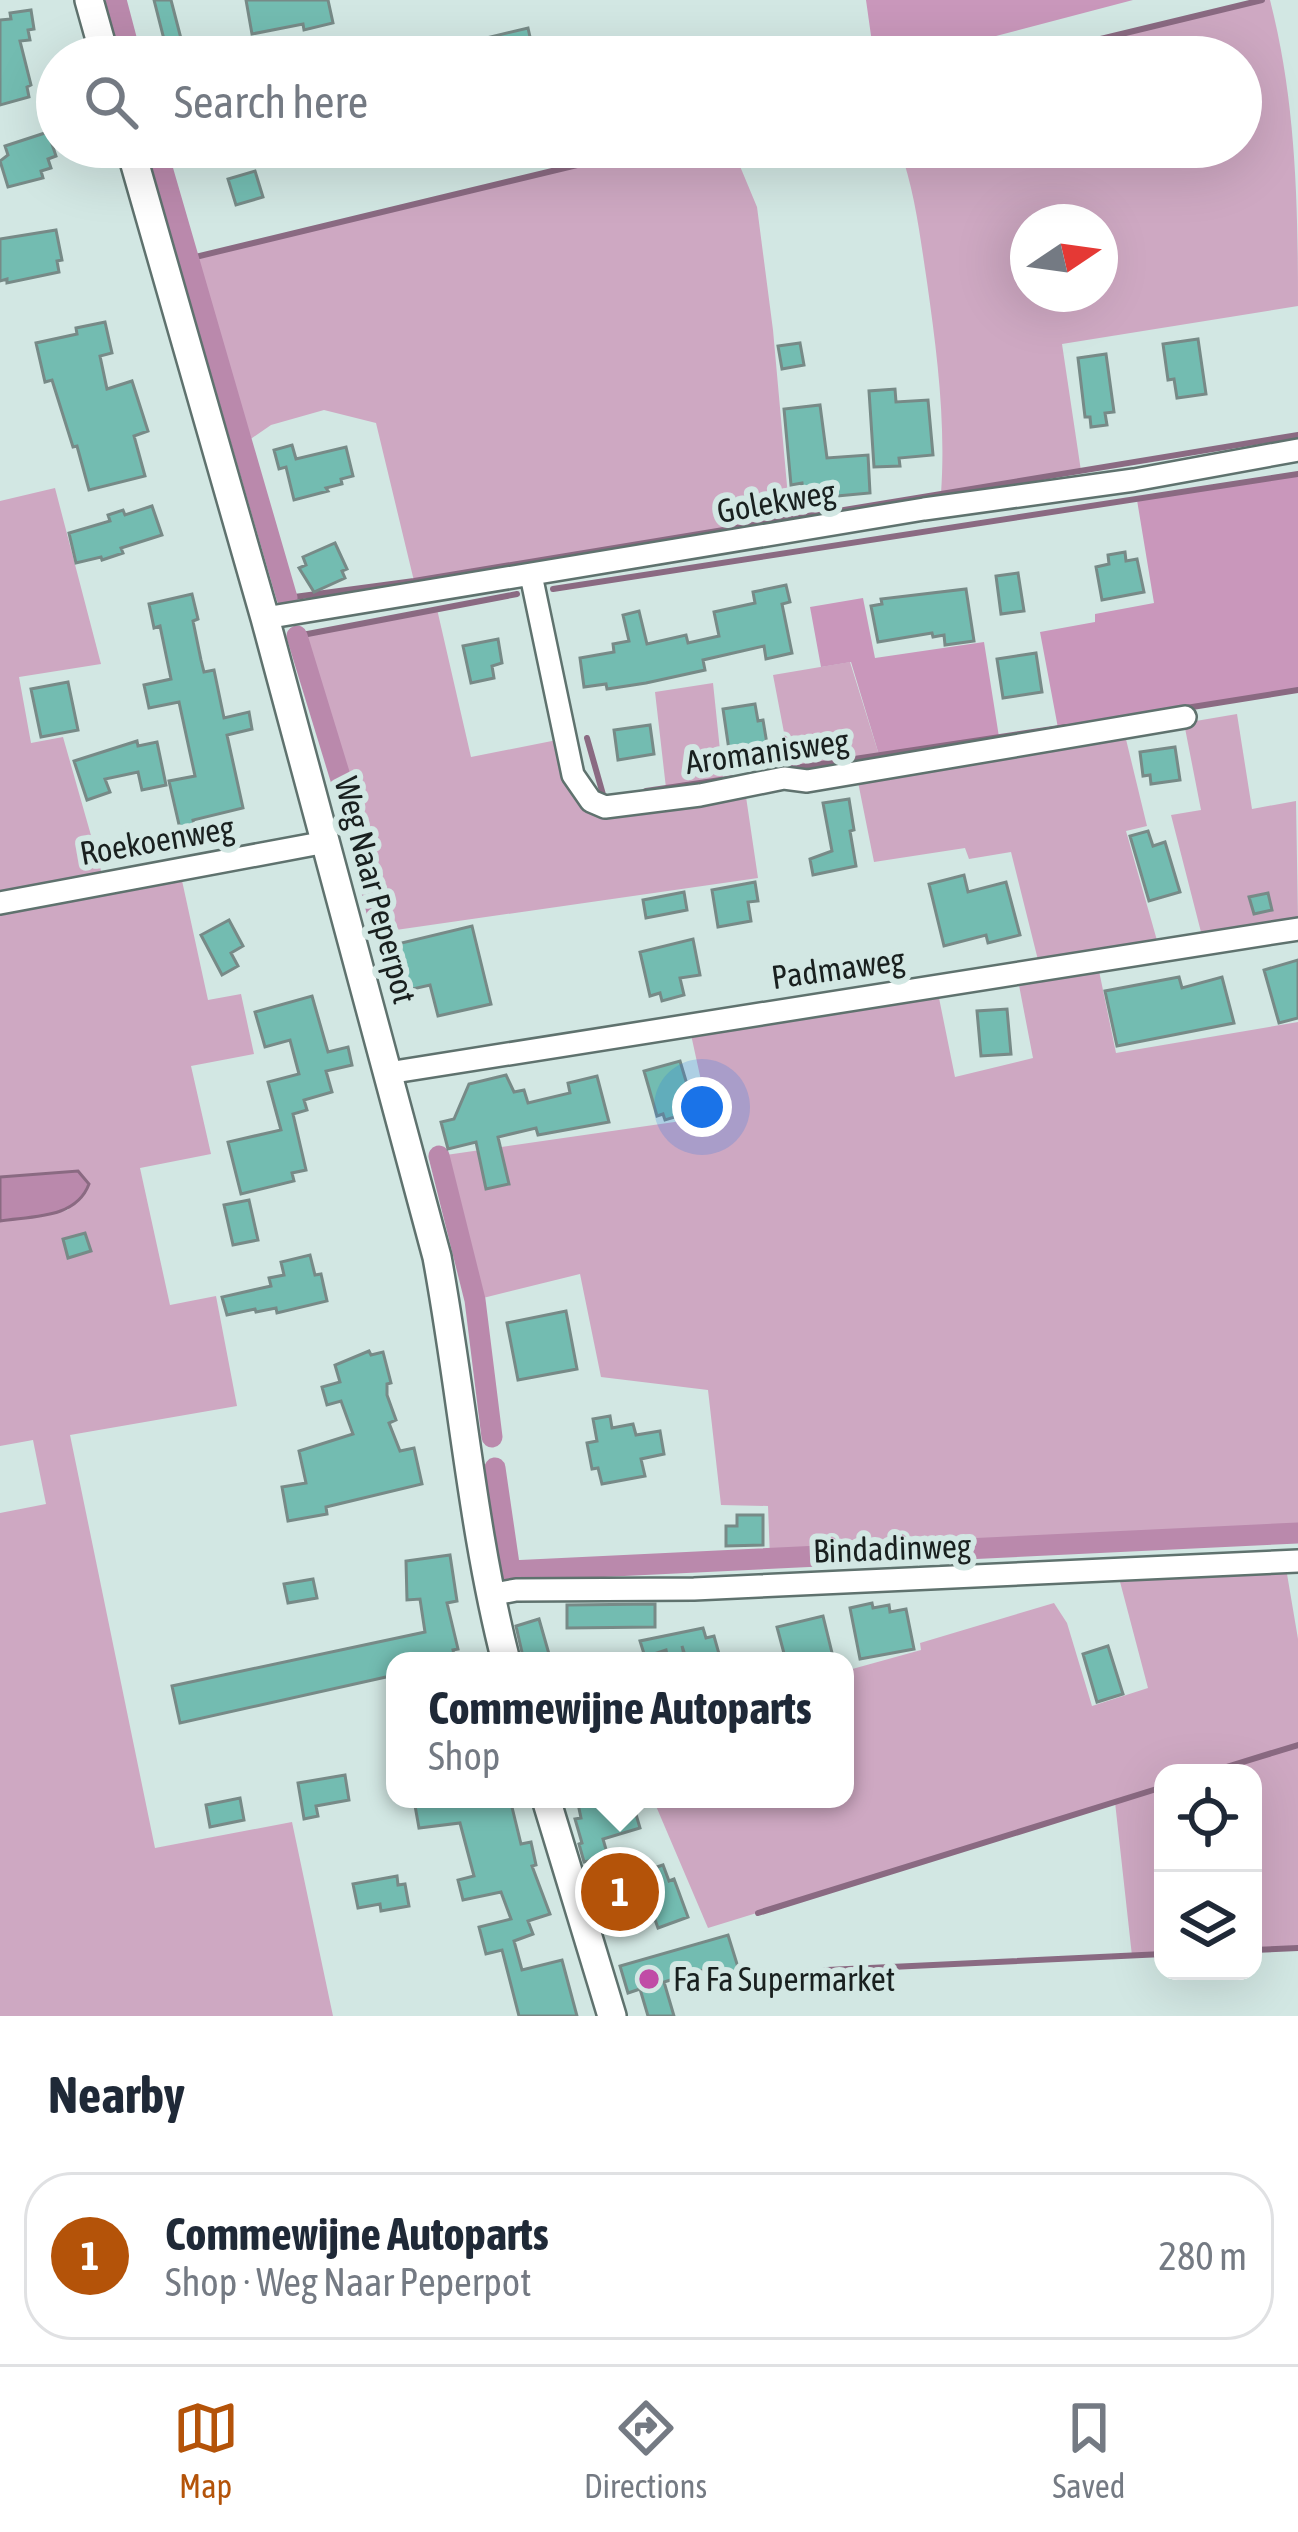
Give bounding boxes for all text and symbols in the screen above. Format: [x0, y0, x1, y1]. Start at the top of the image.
search box [36, 36, 1262, 168]
icon: search [78, 69, 144, 135]
text: Search here [174, 76, 368, 128]
north arrow [1010, 204, 1118, 312]
street label: Golekweg [714, 472, 839, 530]
street label: Aromanisweg [683, 721, 852, 781]
street label: Weg Naar Peperpot [328, 773, 424, 1007]
street label: Roekoenweg [77, 808, 238, 872]
street label: Padmaweg [769, 940, 908, 996]
your location [672, 1077, 732, 1137]
street label: Bindadinweg [812, 1526, 972, 1570]
popup [386, 1652, 854, 1808]
text: Commewijne Autoparts [428, 1682, 812, 1734]
text: Shop [428, 1734, 500, 1778]
map controls [1154, 1764, 1262, 1980]
button: locate [1154, 1764, 1262, 1872]
pin: 1 [581, 1847, 659, 1937]
button: layers [1154, 1872, 1262, 1980]
place label: Fa Fa Supermarket [673, 1960, 895, 1998]
marker: Fa Fa Supermarket [636, 1966, 662, 1992]
text: Nearby [48, 2065, 185, 2124]
text: Commewijne Autoparts [165, 2208, 549, 2260]
text: 1 [81, 2234, 99, 2278]
text: 280 m [1159, 2234, 1247, 2278]
text: Shop · Weg Naar Peperpot [165, 2260, 531, 2304]
tab: Map [173, 2395, 239, 2505]
tab: Directions [584, 2395, 707, 2505]
tab: Saved [1052, 2395, 1125, 2505]

